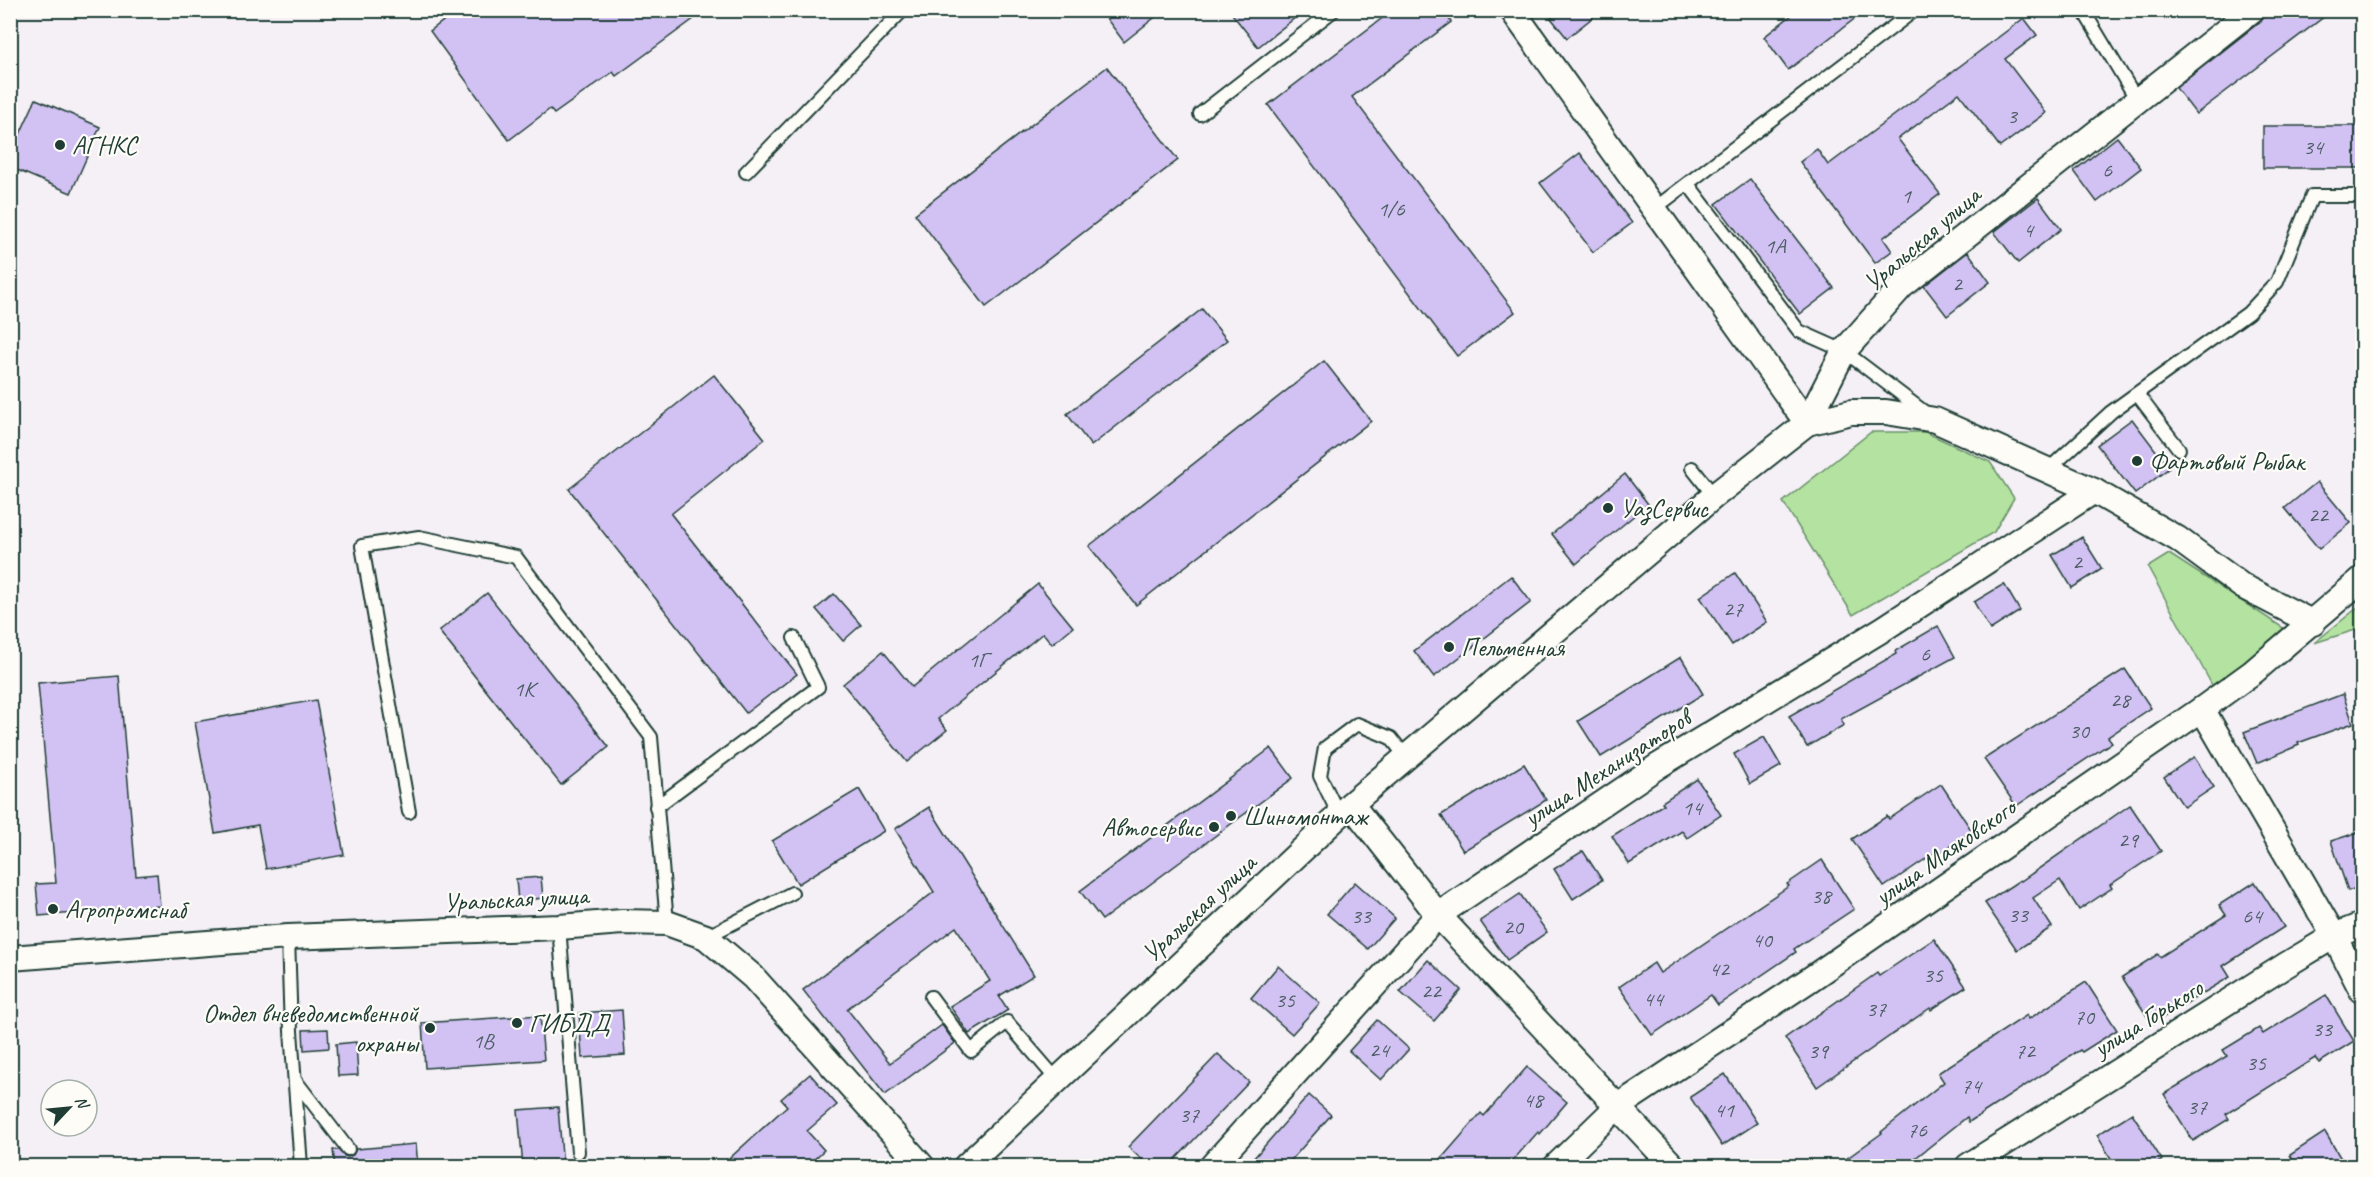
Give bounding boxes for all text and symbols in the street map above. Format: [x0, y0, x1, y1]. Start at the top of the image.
house number: 3 [2007, 102, 2019, 130]
place label: АГНКС [72, 129, 139, 162]
house number: 34 [2303, 133, 2325, 161]
marker: АГНКС [53, 138, 67, 152]
house number: 6 [2102, 156, 2113, 184]
street label: Уральская улица [1857, 178, 1989, 299]
house number: 1 [1901, 182, 1912, 210]
house number: 1/6 [1377, 195, 1406, 223]
house number: 4 [2023, 216, 2035, 244]
house number: 1А [1765, 232, 1786, 260]
house number: 2 [1952, 270, 1964, 298]
place label: Фартовый Рыбак [2149, 445, 2307, 478]
marker: Фартовый Рыбак [2130, 454, 2144, 468]
place label: УазСервис [1620, 492, 1709, 526]
marker: УазСервис [1601, 501, 1615, 515]
house number: 22 [2308, 501, 2330, 529]
house number: 2 [2072, 548, 2084, 576]
house number: 27 [1723, 595, 1744, 623]
place label: Пельменная [1461, 631, 1566, 664]
marker: Пельменная [1442, 640, 1456, 654]
house number: 6 [1920, 640, 1931, 668]
house number: 1Г [968, 646, 993, 674]
house number: 1К [514, 675, 538, 703]
house number: 28 [2110, 686, 2132, 714]
street label: улица Механизаторов [1516, 699, 1700, 835]
house number: 30 [2069, 717, 2091, 745]
street label: улица Маяковского [1866, 789, 2024, 914]
house number: 14 [1682, 794, 1704, 822]
place label: Шиномонтаж [1243, 800, 1370, 833]
marker: Шиномонтаж [1224, 809, 1238, 823]
place label: Автосервис [1102, 811, 1203, 844]
marker: Автосервис [1207, 820, 1221, 834]
house number: 29 [2118, 826, 2140, 854]
street label: Уральская улица [1135, 845, 1265, 969]
street label: Уральская улица [443, 879, 591, 919]
house number: 38 [1811, 882, 1833, 910]
place label: Агропромснаб [65, 893, 190, 926]
house number: 33 [2008, 901, 2030, 929]
marker: Агропромснаб [46, 902, 60, 916]
house number: 33 [1351, 902, 1373, 930]
house number: 64 [2242, 902, 2264, 930]
house number: 20 [1503, 913, 1525, 941]
house number: 40 [1752, 926, 1774, 954]
house number: 42 [1709, 955, 1731, 983]
house number: 35 [1923, 961, 1944, 989]
street label: улица Горького [2085, 970, 2211, 1066]
house number: 22 [1421, 977, 1443, 1005]
house number: 44 [1643, 985, 1665, 1013]
house number: 35 [1275, 986, 1296, 1014]
house number: 37 [1866, 995, 1887, 1023]
place label: Отдел вневедомственной охраны [203, 997, 420, 1060]
house number: 70 [2074, 1003, 2096, 1031]
place label: ГИБДД [529, 1007, 612, 1040]
house number: 33 [2312, 1015, 2334, 1043]
marker: ГИБДД [510, 1016, 524, 1030]
marker: Отдел вневедомственной охраны [423, 1021, 437, 1035]
house number: 1В [472, 1027, 495, 1055]
house number: 24 [1369, 1036, 1391, 1064]
house number: 39 [1808, 1037, 1830, 1065]
house number: 72 [2015, 1037, 2037, 1065]
house number: 35 [2246, 1049, 2267, 1077]
house number: 74 [1961, 1072, 1983, 1100]
north arrow [39, 1078, 99, 1138]
house number: 48 [1523, 1086, 1545, 1114]
text: N [70, 1093, 94, 1113]
house number: 37 [2187, 1093, 2208, 1121]
house number: 41 [1714, 1096, 1735, 1124]
house number: 37 [1179, 1101, 1200, 1129]
house number: 76 [1907, 1116, 1928, 1144]

